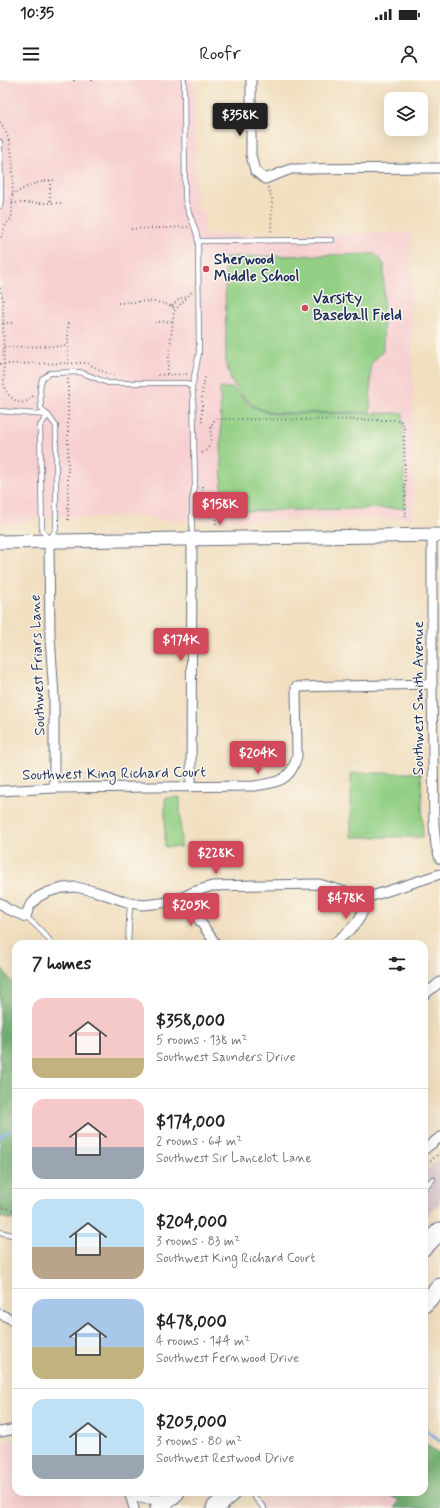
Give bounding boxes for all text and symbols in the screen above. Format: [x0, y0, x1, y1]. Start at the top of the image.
text: 10:35 [20, 4, 54, 24]
text: Roofr [199, 42, 241, 66]
icon: menu [20, 43, 42, 65]
icon: person [398, 43, 420, 65]
map controls [384, 92, 428, 136]
button: layers [384, 92, 428, 136]
pin: $358K [212, 103, 268, 137]
text: $358K [222, 107, 258, 124]
place label: Sherwood Middle School [214, 250, 299, 287]
marker: Sherwood Middle School [201, 264, 211, 274]
place label: Varsity Baseball Field [313, 289, 402, 326]
marker: Varsity Baseball Field [300, 303, 310, 313]
pin: $158K [192, 492, 248, 526]
text: $158K [202, 496, 238, 513]
street label: Southwest Friars Lane [26, 594, 50, 736]
street label: Southwest Smith Avenue [409, 621, 429, 775]
pin: $174K [153, 628, 209, 662]
text: $174K [163, 632, 199, 649]
pin: $204K [230, 741, 286, 775]
text: $204K [239, 745, 277, 762]
street label: Southwest King Richard Court [22, 762, 207, 787]
pin: $228K [188, 841, 244, 875]
text: $228K [197, 845, 235, 862]
pin: $478K [318, 886, 374, 920]
text: $478K [327, 890, 365, 907]
pin: $205K [163, 893, 219, 927]
text: $205K [172, 897, 210, 914]
text: 7 homes [32, 953, 91, 975]
icon: filters [386, 953, 408, 975]
text: $358,000 [156, 1010, 225, 1032]
icon: home [64, 1014, 112, 1062]
text: 5 rooms · 138 m² [156, 1032, 247, 1049]
text: Southwest Saunders Drive [156, 1049, 296, 1066]
text: $174,000 [156, 1111, 225, 1133]
icon: home [64, 1115, 112, 1163]
text: 2 rooms · 64 m² [156, 1133, 242, 1150]
text: Southwest Sir Lancelot Lane [156, 1150, 312, 1167]
text: $204,000 [156, 1211, 227, 1233]
icon: home [64, 1215, 112, 1263]
text: 3 rooms · 83 m² [156, 1233, 240, 1250]
text: Southwest King Richard Court [156, 1250, 315, 1267]
text: $478,000 [156, 1311, 227, 1333]
icon: home [64, 1315, 112, 1363]
text: 4 rooms · 144 m² [156, 1333, 250, 1350]
text: Southwest Fernwood Drive [156, 1350, 299, 1367]
text: $205,000 [156, 1411, 227, 1433]
icon: home [64, 1415, 112, 1463]
text: 3 rooms · 80 m² [156, 1433, 242, 1450]
text: Southwest Restwood Drive [156, 1450, 294, 1467]

